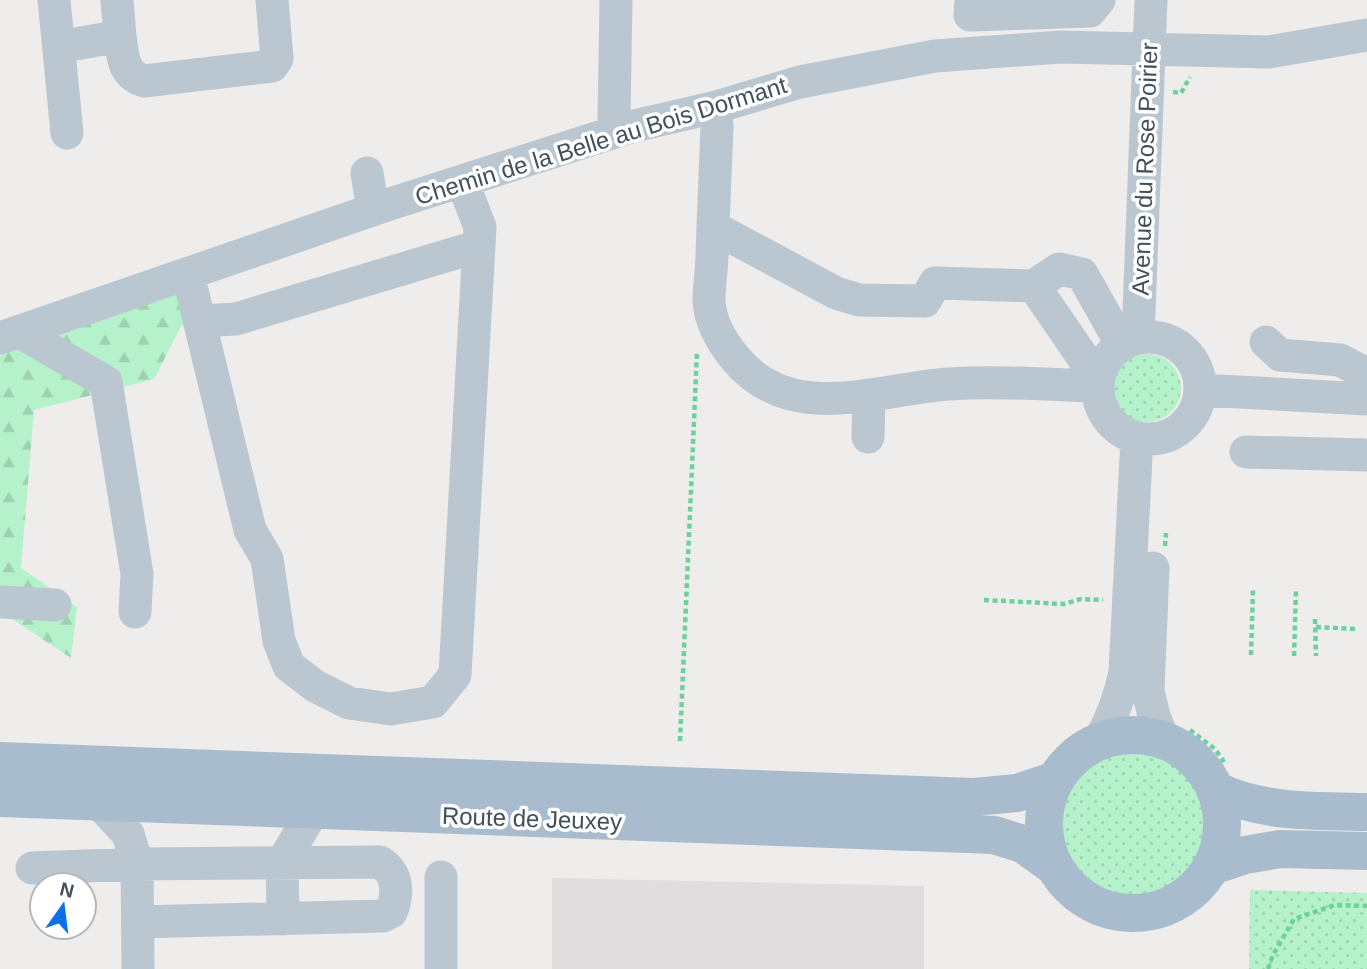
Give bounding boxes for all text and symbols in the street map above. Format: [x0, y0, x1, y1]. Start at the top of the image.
street label: Avenue du Rose Poirier [1127, 42, 1162, 296]
street label: Chemin de la Belle au Bois Dormant [412, 71, 790, 210]
street label: Route de Jeuxey [442, 802, 622, 835]
north arrow [28, 871, 98, 941]
text: N [58, 878, 76, 902]

